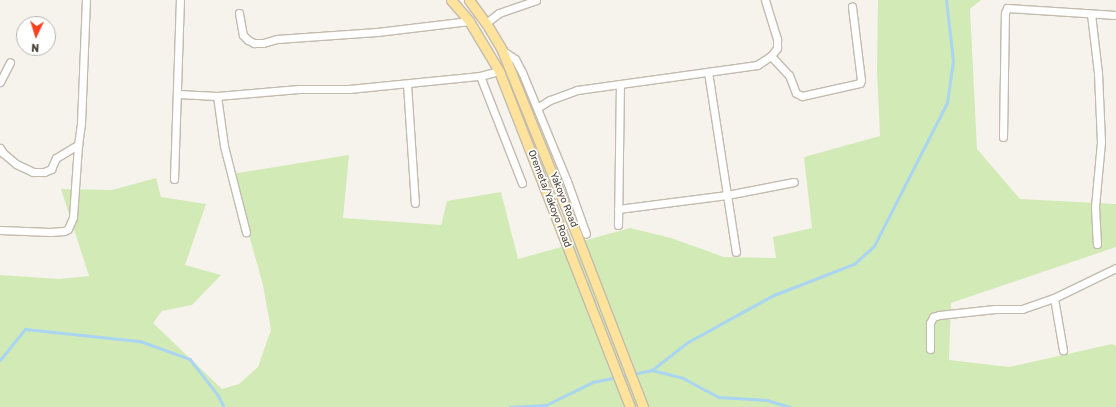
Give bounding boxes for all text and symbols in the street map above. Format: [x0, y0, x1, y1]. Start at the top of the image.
north arrow [16, 16, 56, 56]
text: N [31, 41, 40, 54]
street label: Oremeta/Yakoyo Road [525, 149, 573, 249]
street label: Yakoyo Road [546, 171, 580, 229]

